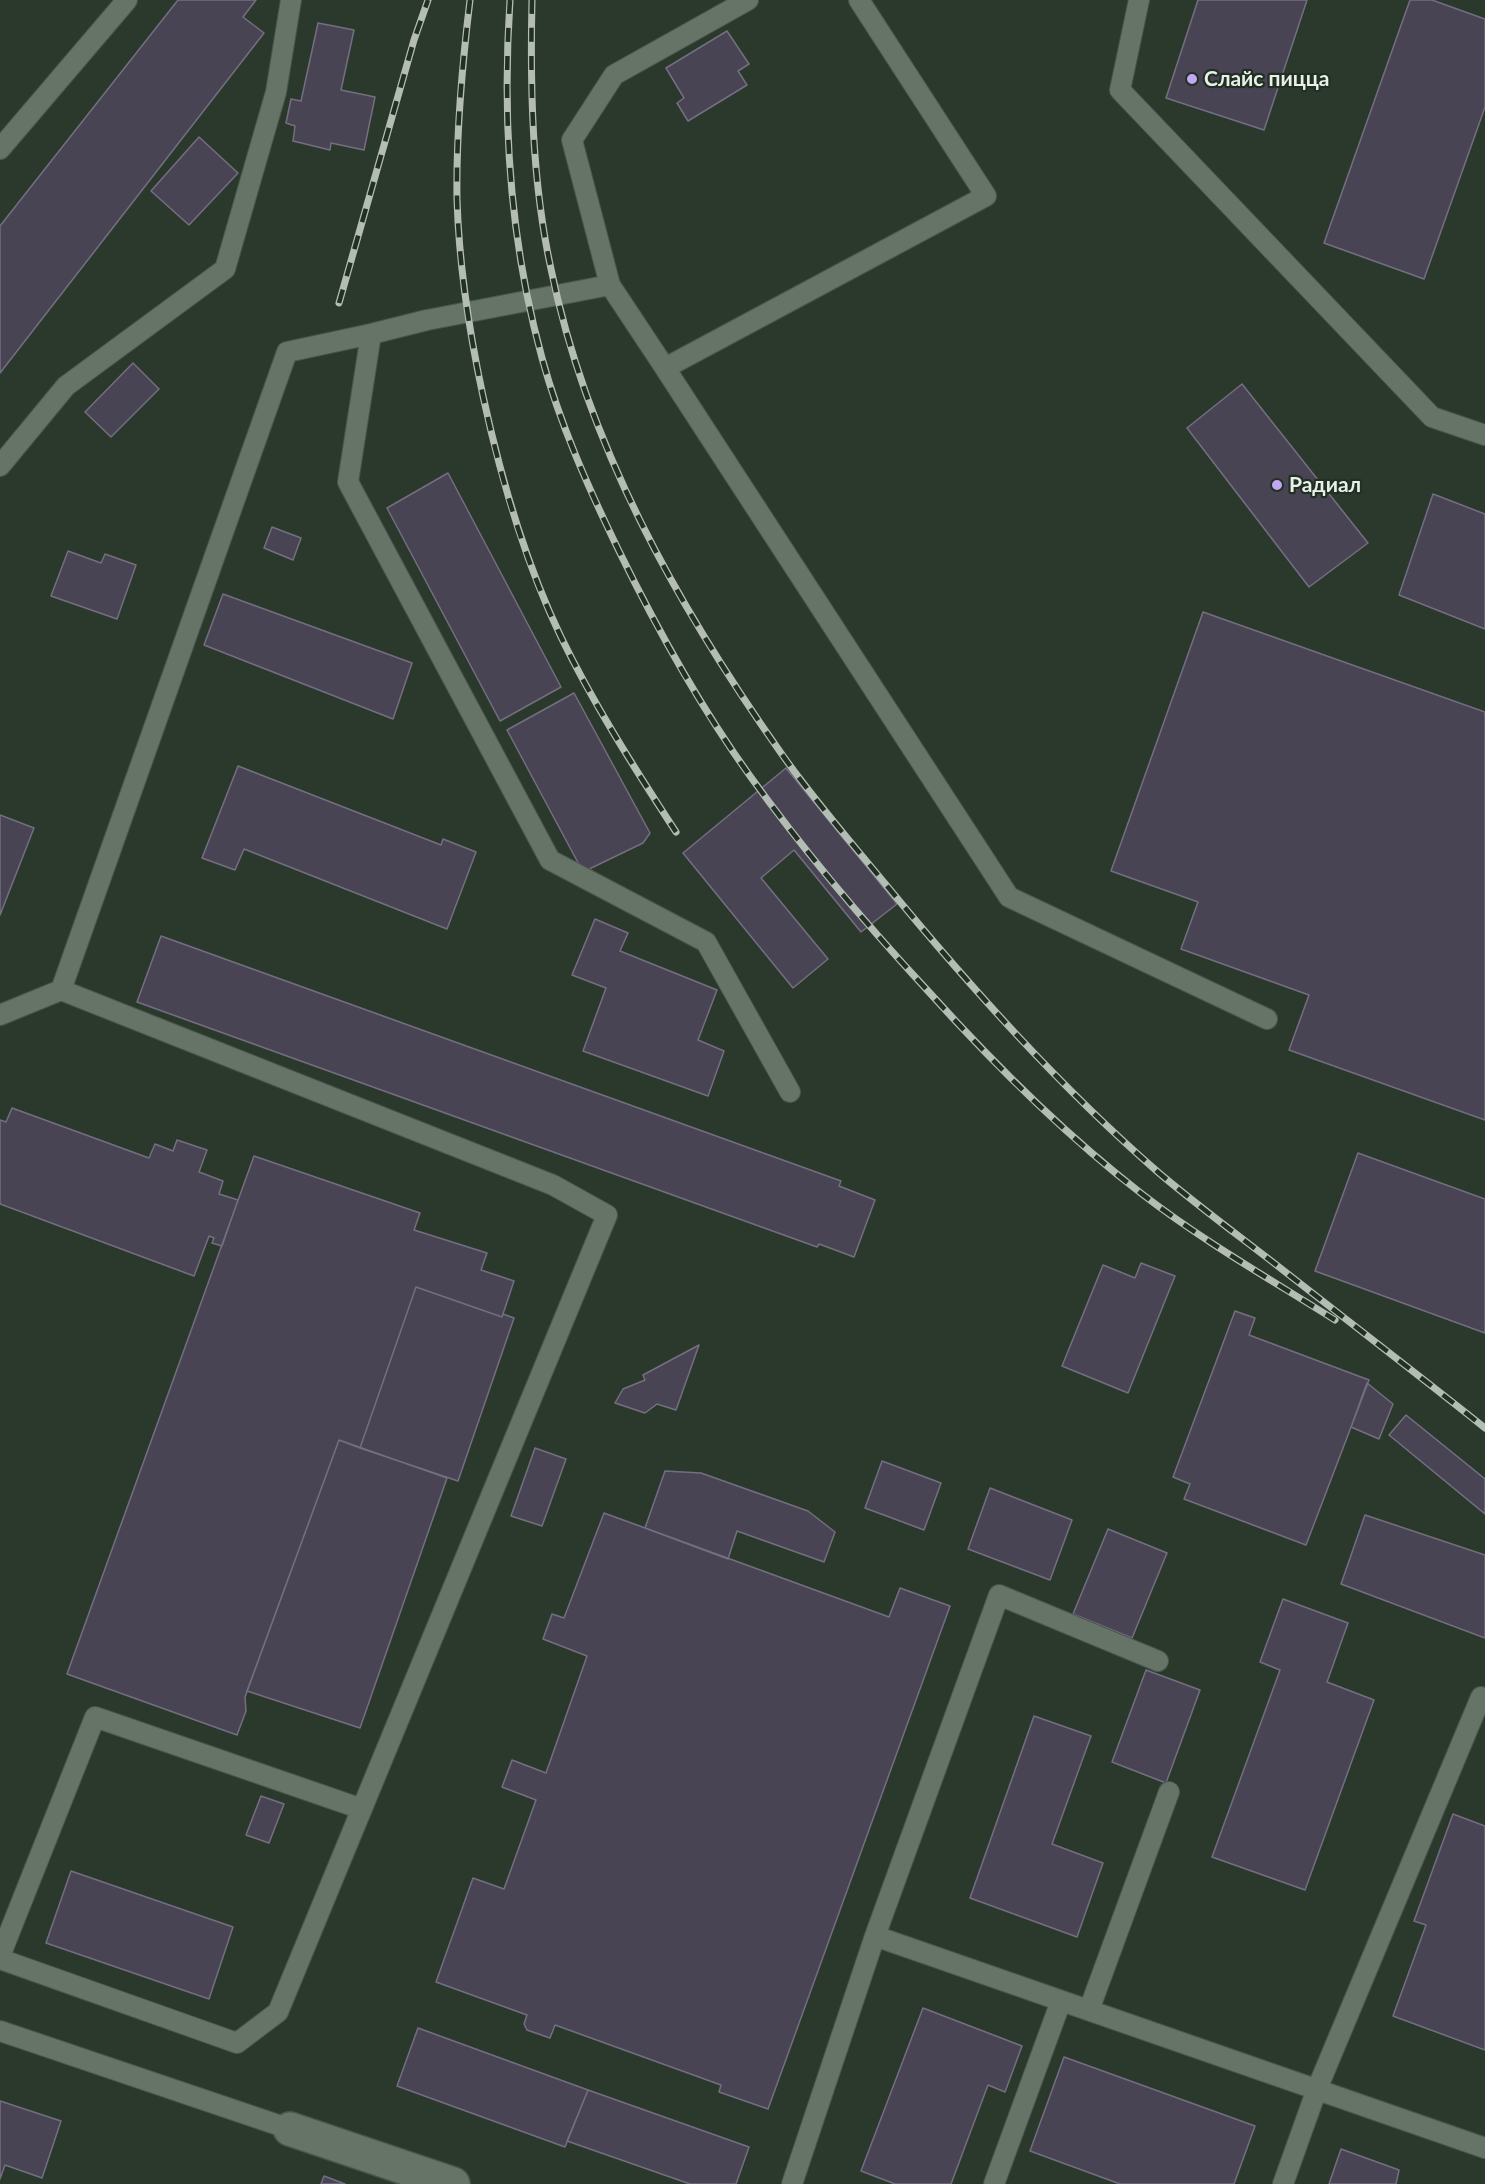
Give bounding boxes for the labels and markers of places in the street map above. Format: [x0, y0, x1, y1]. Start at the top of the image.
place label: Слайс пицца [1204, 66, 1329, 92]
marker: Слайс пицца [1185, 72, 1199, 86]
place label: Радиал [1289, 472, 1361, 498]
marker: Радиал [1270, 478, 1284, 492]

